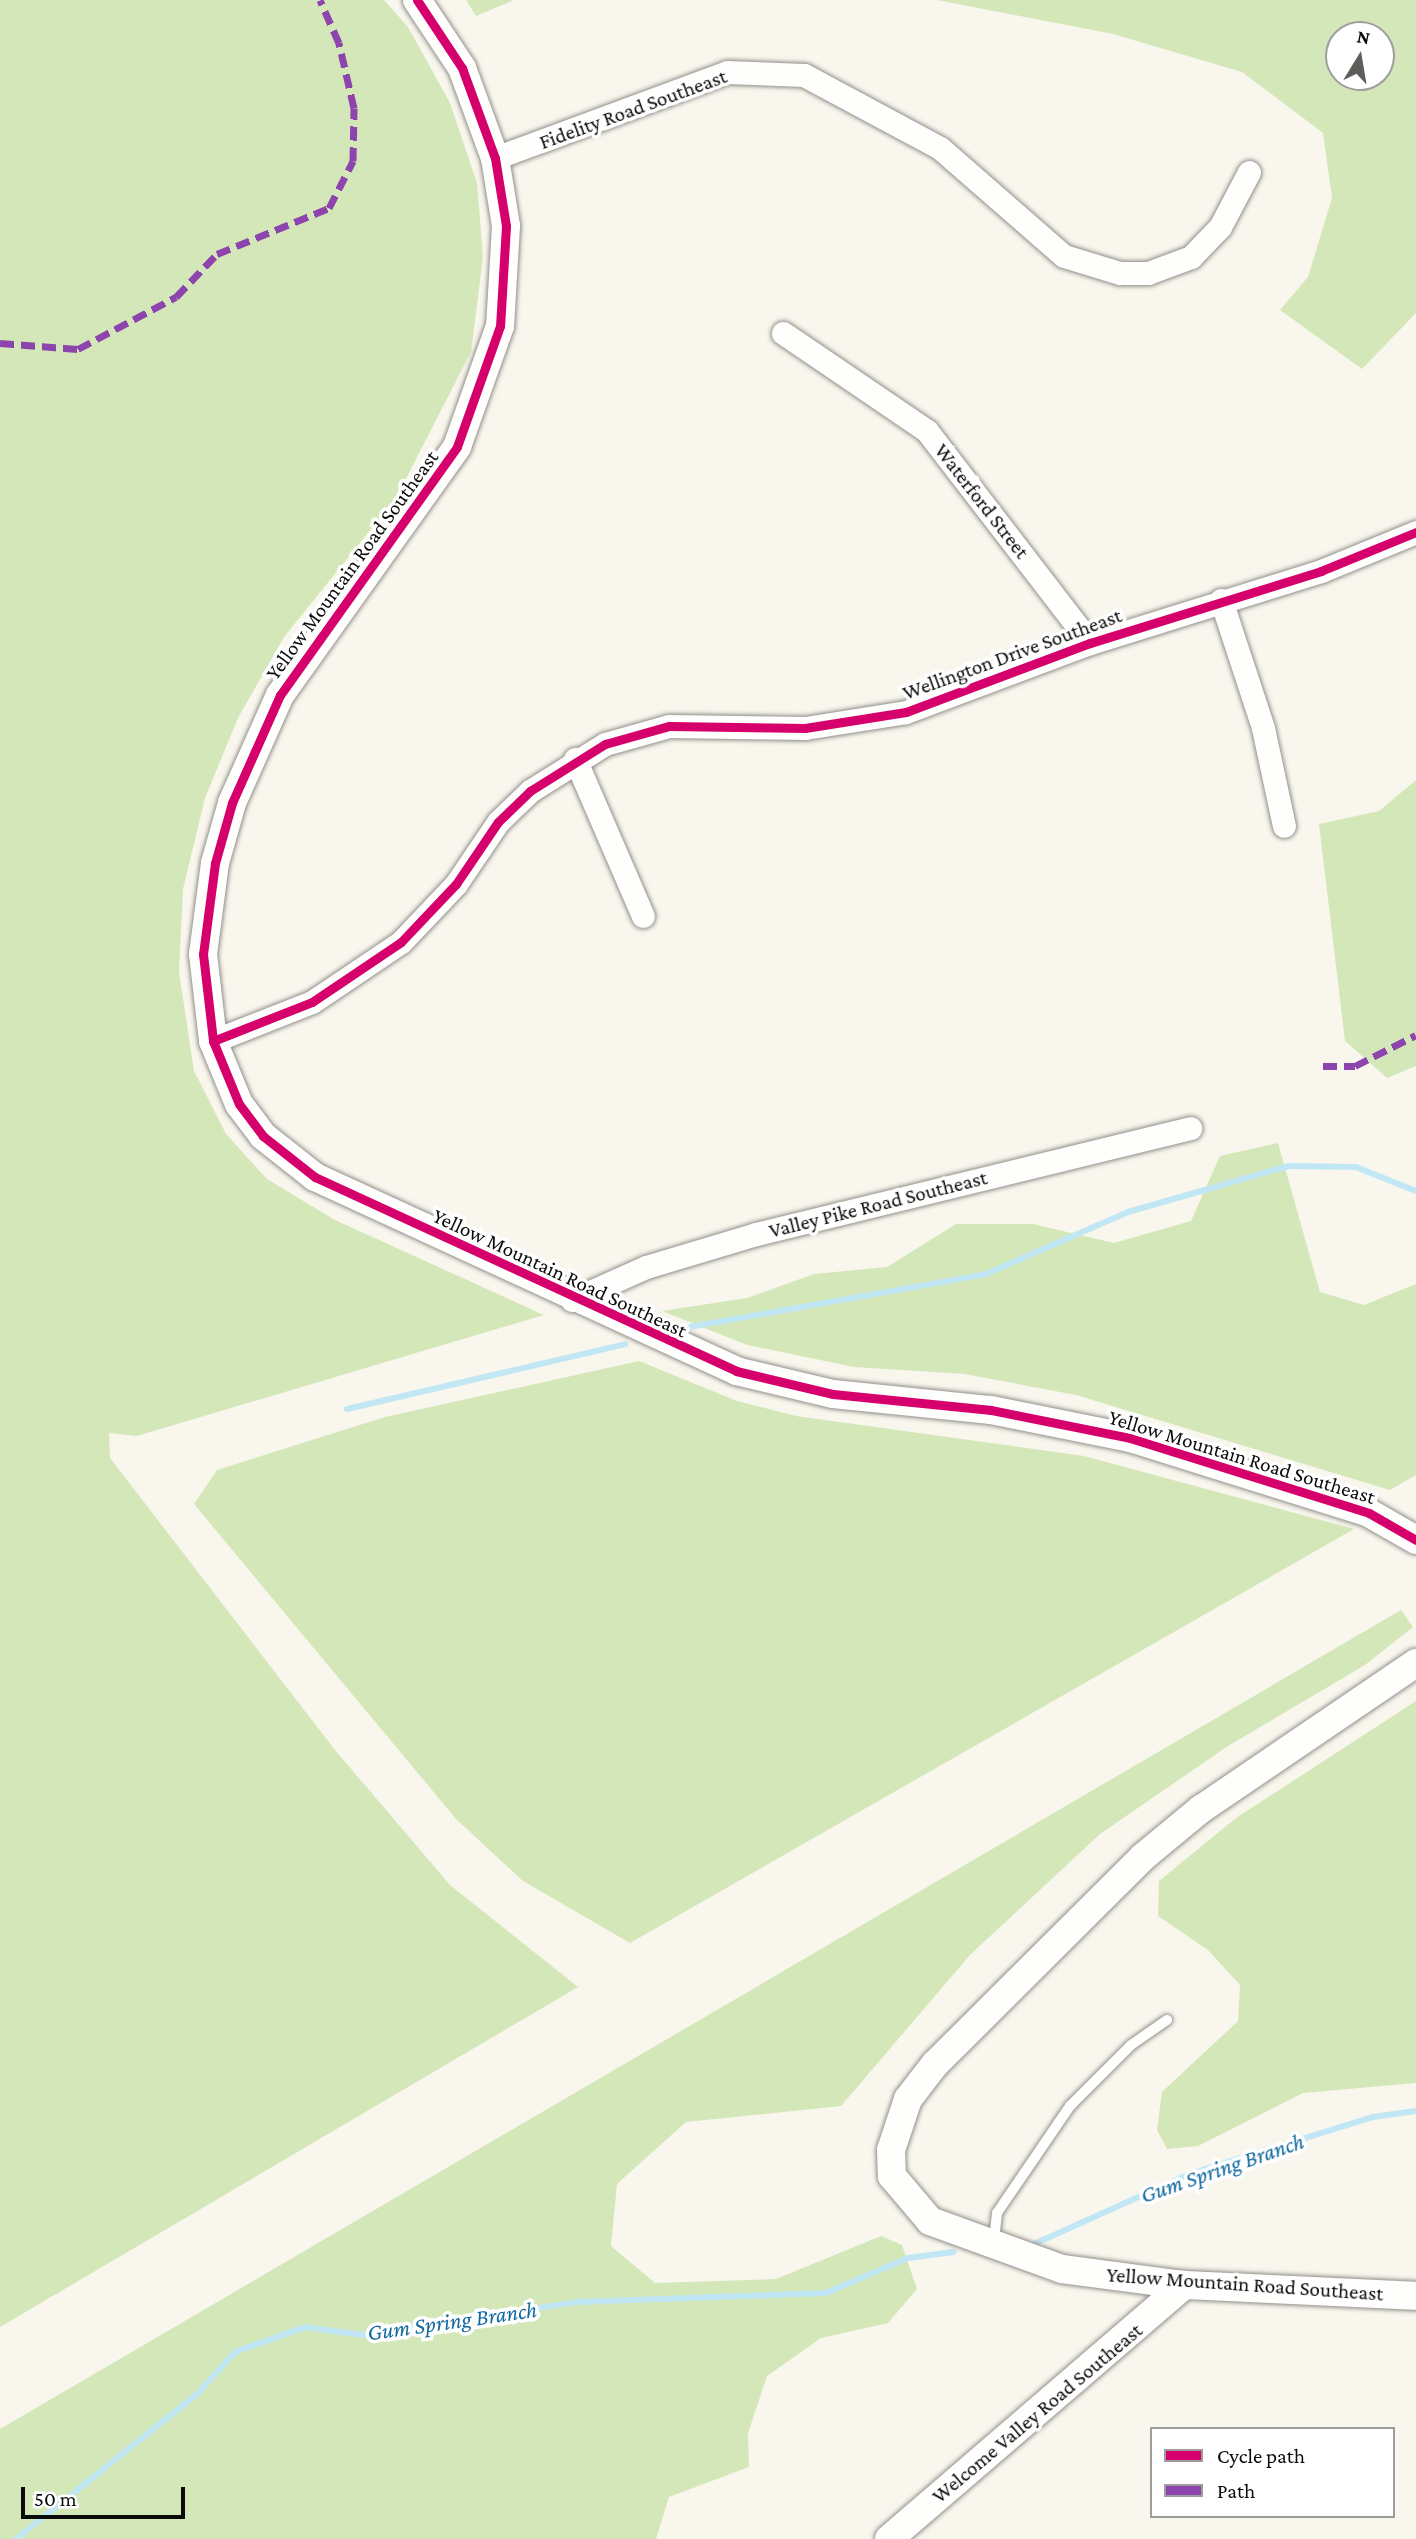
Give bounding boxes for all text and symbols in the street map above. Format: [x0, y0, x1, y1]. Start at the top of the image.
north arrow [1325, 21, 1395, 91]
text: N [1355, 25, 1372, 48]
street label: Fidelity Road Southeast [536, 63, 730, 155]
street label: Waterford Street [929, 438, 1035, 564]
street label: Yellow Mountain Road Southeast [260, 445, 444, 685]
street label: Wellington Drive Southeast [899, 603, 1125, 705]
street label: Valley Pike Road Southeast [766, 1165, 990, 1243]
street label: Yellow Mountain Road Southeast [429, 1203, 691, 1343]
street label: Yellow Mountain Road Southeast [1106, 1404, 1378, 1510]
water label: Gum Spring Branch [1137, 2127, 1307, 2209]
street label: Yellow Mountain Road Southeast [1106, 2262, 1384, 2306]
water label: Gum Spring Branch [365, 2295, 539, 2347]
street label: Welcome Valley Road Southeast [927, 2318, 1147, 2508]
legend [1150, 2427, 1395, 2518]
text: Cycle path [1217, 2444, 1305, 2468]
scale bar [24, 2472, 189, 2516]
text: Path [1217, 2479, 1255, 2503]
text: 50 m [34, 2487, 77, 2511]

